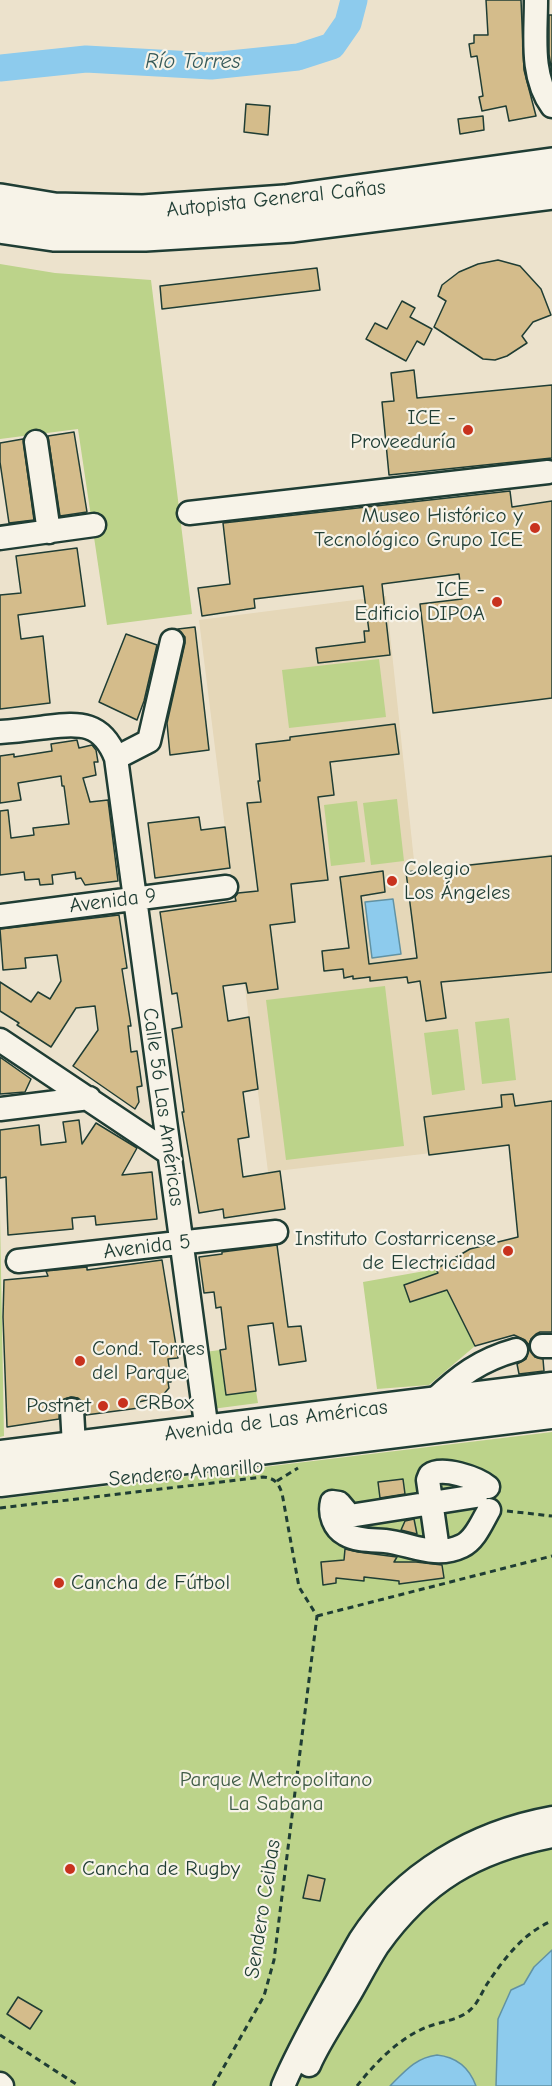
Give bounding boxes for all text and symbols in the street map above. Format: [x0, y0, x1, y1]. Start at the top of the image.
water label: Río Torres [145, 49, 241, 75]
street label: Autopista General Cañas [165, 175, 387, 223]
place label: ICE - Proveeduría [350, 405, 456, 455]
marker: ICE - Proveeduría [461, 423, 475, 437]
place label: Museo Histórico y Tecnológico Grupo ICE [314, 503, 523, 553]
marker: Museo Histórico y Tecnológico Grupo ICE [528, 521, 542, 535]
place label: ICE - Edificio DIPOA [355, 577, 485, 627]
marker: ICE - Edificio DIPOA [490, 595, 504, 609]
place label: Colegio Los Ángeles [404, 856, 510, 906]
marker: Colegio Los Ángeles [385, 874, 399, 888]
street label: Avenida 9 [68, 883, 158, 919]
street label: Calle 56 Las Américas [137, 1006, 189, 1208]
place label: Instituto Costarricense de Electricidad [295, 1226, 496, 1276]
street label: Avenida 5 [102, 1229, 192, 1265]
marker: Instituto Costarricense de Electricidad [501, 1244, 515, 1258]
place label: Cond. Torres del Parque [92, 1336, 205, 1386]
marker: Cond. Torres del Parque [73, 1354, 87, 1368]
place label: CRBox [135, 1390, 194, 1416]
place label: Postnet [26, 1393, 91, 1419]
street label: Avenida de Las Américas [163, 1395, 389, 1447]
marker: CRBox [116, 1396, 130, 1410]
marker: Postnet [96, 1399, 110, 1413]
street label: Sendero Amarillo [108, 1454, 264, 1492]
place label: Cancha de Fútbol [71, 1570, 230, 1596]
marker: Cancha de Fútbol [52, 1576, 66, 1590]
park label: Parque Metropolitano La Sabana [180, 1767, 372, 1817]
street label: Sendero Ceibas [240, 1838, 286, 1980]
place label: Cancha de Rugby [82, 1856, 240, 1882]
marker: Cancha de Rugby [63, 1862, 77, 1876]

